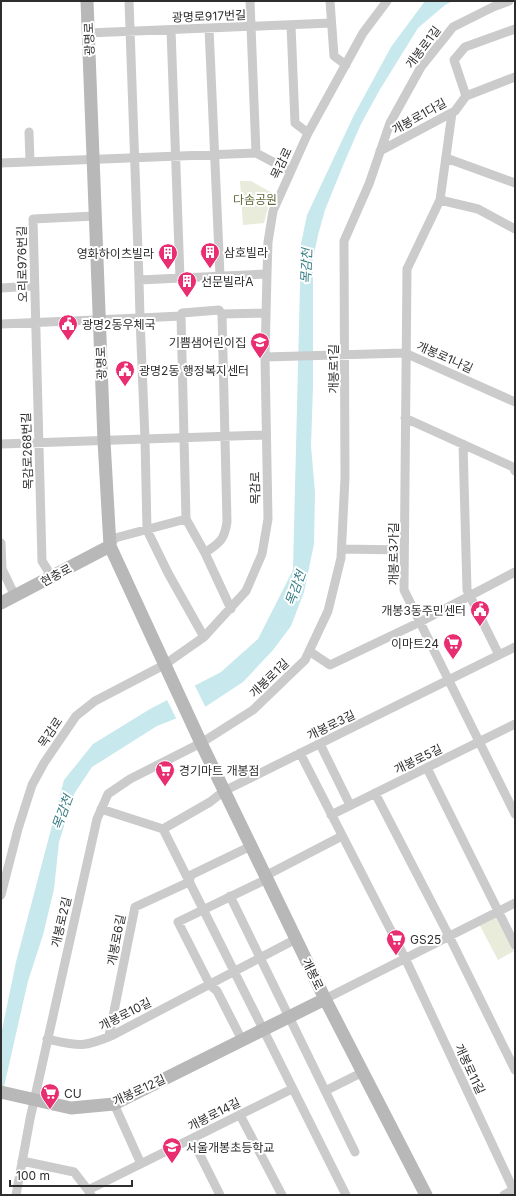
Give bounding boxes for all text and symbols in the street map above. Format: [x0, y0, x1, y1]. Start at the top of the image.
street label: 광명로917번길 [172, 7, 246, 25]
street label: 광명로 [81, 22, 97, 56]
street label: 개봉로1길 [402, 23, 444, 71]
street label: 개봉로1다길 [389, 95, 449, 137]
street label: 목감로 [267, 145, 295, 181]
park label: 다솜공원 [233, 192, 277, 207]
street label: 오리로976번길 [14, 226, 30, 302]
building icon: 삼호빌라 [199, 241, 221, 269]
building icon: 영화하이츠빌라 [157, 242, 179, 270]
place label: 삼호빌라 [224, 245, 268, 260]
place label: 영화하이츠빌라 [77, 246, 154, 261]
water label: 목감천 [297, 247, 315, 284]
building icon: 선문빌라A [176, 270, 198, 298]
place label: 선문빌라A [201, 274, 253, 289]
public building icon: 광명2동우체국 [57, 313, 79, 341]
place label: 광명2동우체국 [82, 317, 156, 332]
school or university icon: 기쁨샘어린이집 [249, 331, 271, 359]
place label: 기쁨샘어린이집 [169, 335, 246, 350]
street label: 개봉로1나길 [415, 338, 475, 376]
street label: 개봉로1길 [326, 344, 341, 394]
street label: 광명로 [93, 346, 109, 380]
public building icon: 광명2동 행정복지센터 [114, 359, 136, 387]
place label: 광명2동 행정복지센터 [139, 363, 249, 378]
street label: 목감로268번길 [18, 412, 36, 490]
street label: 목감로 [247, 471, 263, 505]
street label: 개봉로3가길 [386, 523, 401, 585]
street label: 현충로 [38, 561, 74, 589]
water label: 목감천 [281, 567, 309, 608]
public building icon: 개봉3동주민센터 [469, 599, 491, 627]
place label: 개봉3동주민센터 [381, 603, 466, 618]
supermarket icon: 이마트24 [442, 632, 464, 660]
place label: 이마트24 [391, 636, 439, 651]
street label: 개봉로1길 [246, 656, 292, 700]
street label: 개봉로3길 [305, 707, 357, 743]
street label: 목감로 [35, 714, 65, 750]
street label: 개봉로5길 [392, 741, 444, 777]
supermarket icon: 경기마트 개봉점 [154, 759, 176, 787]
place label: 경기마트 개봉점 [179, 763, 260, 778]
water label: 목감천 [48, 791, 76, 832]
street label: 개봉로2길 [48, 895, 74, 949]
street label: 개봉로6길 [104, 913, 128, 967]
supermarket icon: GS25 [385, 928, 407, 956]
place label: GS25 [410, 932, 441, 947]
street label: 개봉로 [299, 956, 327, 992]
street label: 개봉로10길 [96, 994, 154, 1034]
street label: 개봉로11길 [452, 1041, 488, 1097]
street label: 개봉로12길 [110, 1071, 168, 1109]
supermarket icon: CU [39, 1082, 61, 1110]
place label: CU [64, 1086, 82, 1101]
street label: 개봉로14길 [185, 1094, 243, 1134]
school or university icon: 서울개봉초등학교 [161, 1136, 183, 1164]
place label: 서울개봉초등학교 [186, 1140, 274, 1155]
scale bar [10, 1162, 132, 1188]
text: 100 m [16, 1168, 50, 1183]

